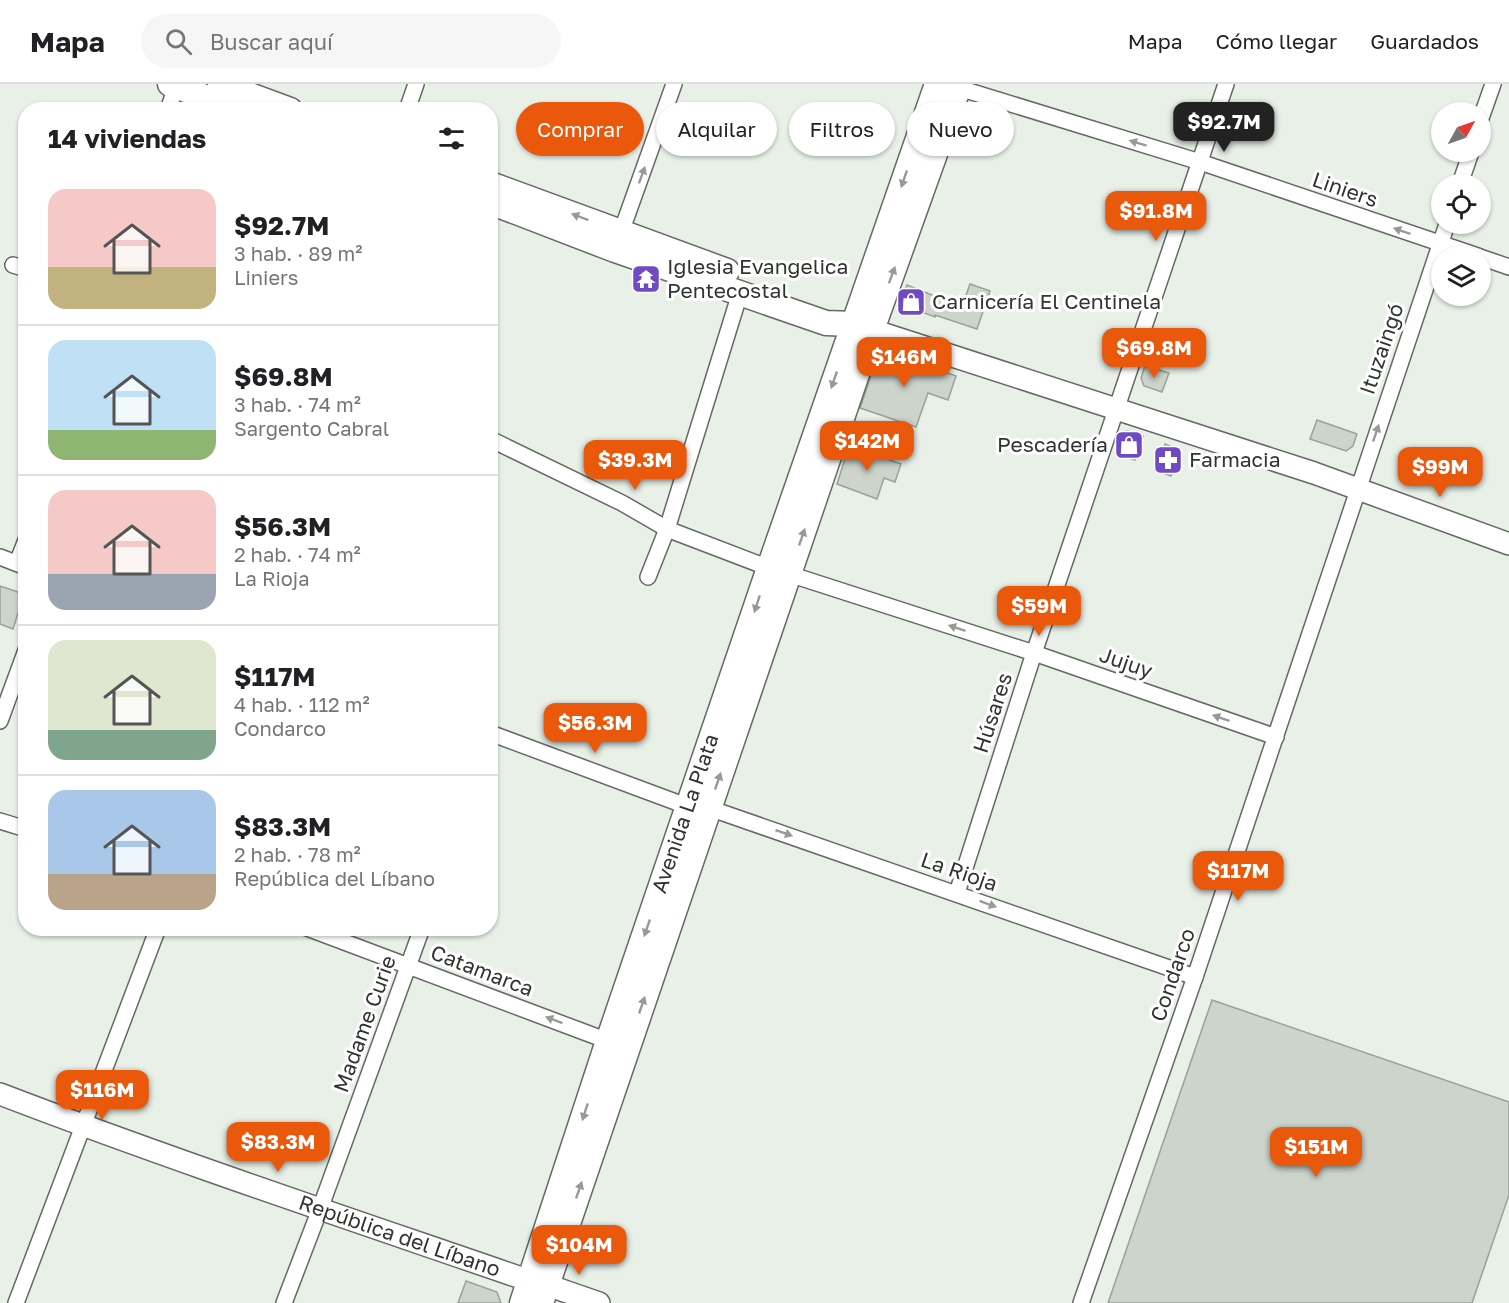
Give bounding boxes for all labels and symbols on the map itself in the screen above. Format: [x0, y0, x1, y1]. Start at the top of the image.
pin: $92.7M [1175, 102, 1273, 153]
north arrow [1431, 102, 1491, 162]
one-way arrow [1129, 138, 1147, 147]
one-way arrow [637, 166, 647, 184]
street label: Liniers [1309, 166, 1382, 212]
one-way arrow [898, 170, 908, 188]
pin: $91.8M [1107, 191, 1205, 242]
one-way arrow [571, 212, 589, 222]
one-way arrow [1393, 226, 1411, 236]
place label: Iglesia Evangelica Pentecostal [667, 253, 848, 303]
temple icon: Iglesia Evangelica Pentecostal [630, 263, 662, 295]
one-way arrow [887, 266, 897, 284]
shop icon: Carnicería El Centinela [895, 286, 927, 318]
place label: Carnicería El Centinela [932, 288, 1161, 314]
street label: Ituzaingó [1353, 300, 1409, 398]
pin: $69.8M [1105, 328, 1203, 379]
pin: $146M [862, 337, 946, 388]
one-way arrow [828, 371, 838, 389]
pin: $142M [825, 421, 909, 472]
one-way arrow [1372, 424, 1381, 442]
shop icon: Pescadería [1113, 429, 1145, 461]
place label: Pescadería [997, 431, 1108, 457]
pin: $39.3M [586, 440, 684, 491]
pharmacy icon: Farmacia [1152, 444, 1184, 476]
place label: Farmacia [1189, 446, 1281, 472]
pin: $99M [1404, 447, 1476, 498]
one-way arrow [798, 528, 807, 546]
pin: $59M [1003, 586, 1075, 637]
one-way arrow [751, 595, 761, 613]
one-way arrow [948, 623, 966, 632]
street label: Jujuy [1096, 641, 1157, 683]
street label: Húsares [967, 669, 1017, 756]
pin: $56.3M [546, 703, 644, 754]
one-way arrow [1212, 712, 1230, 722]
street label: Avenida La Plata [645, 730, 724, 896]
one-way arrow [714, 772, 724, 790]
one-way arrow [775, 829, 793, 839]
street label: La Rioja [918, 846, 1001, 896]
pin: $117M [1196, 851, 1280, 902]
one-way arrow [979, 900, 997, 909]
one-way arrow [642, 919, 652, 937]
street label: Condarco [1144, 925, 1200, 1025]
street label: Catamarca [427, 939, 537, 1002]
street label: Madame Curie [327, 952, 401, 1096]
one-way arrow [638, 996, 647, 1014]
one-way arrow [544, 1015, 562, 1025]
pin: $116M [60, 1070, 144, 1121]
one-way arrow [580, 1103, 589, 1121]
pin: $83.3M [229, 1122, 327, 1173]
pin: $151M [1274, 1127, 1358, 1178]
one-way arrow [575, 1181, 585, 1199]
street label: República del Líbano [296, 1189, 504, 1282]
pin: $104M [537, 1225, 621, 1276]

